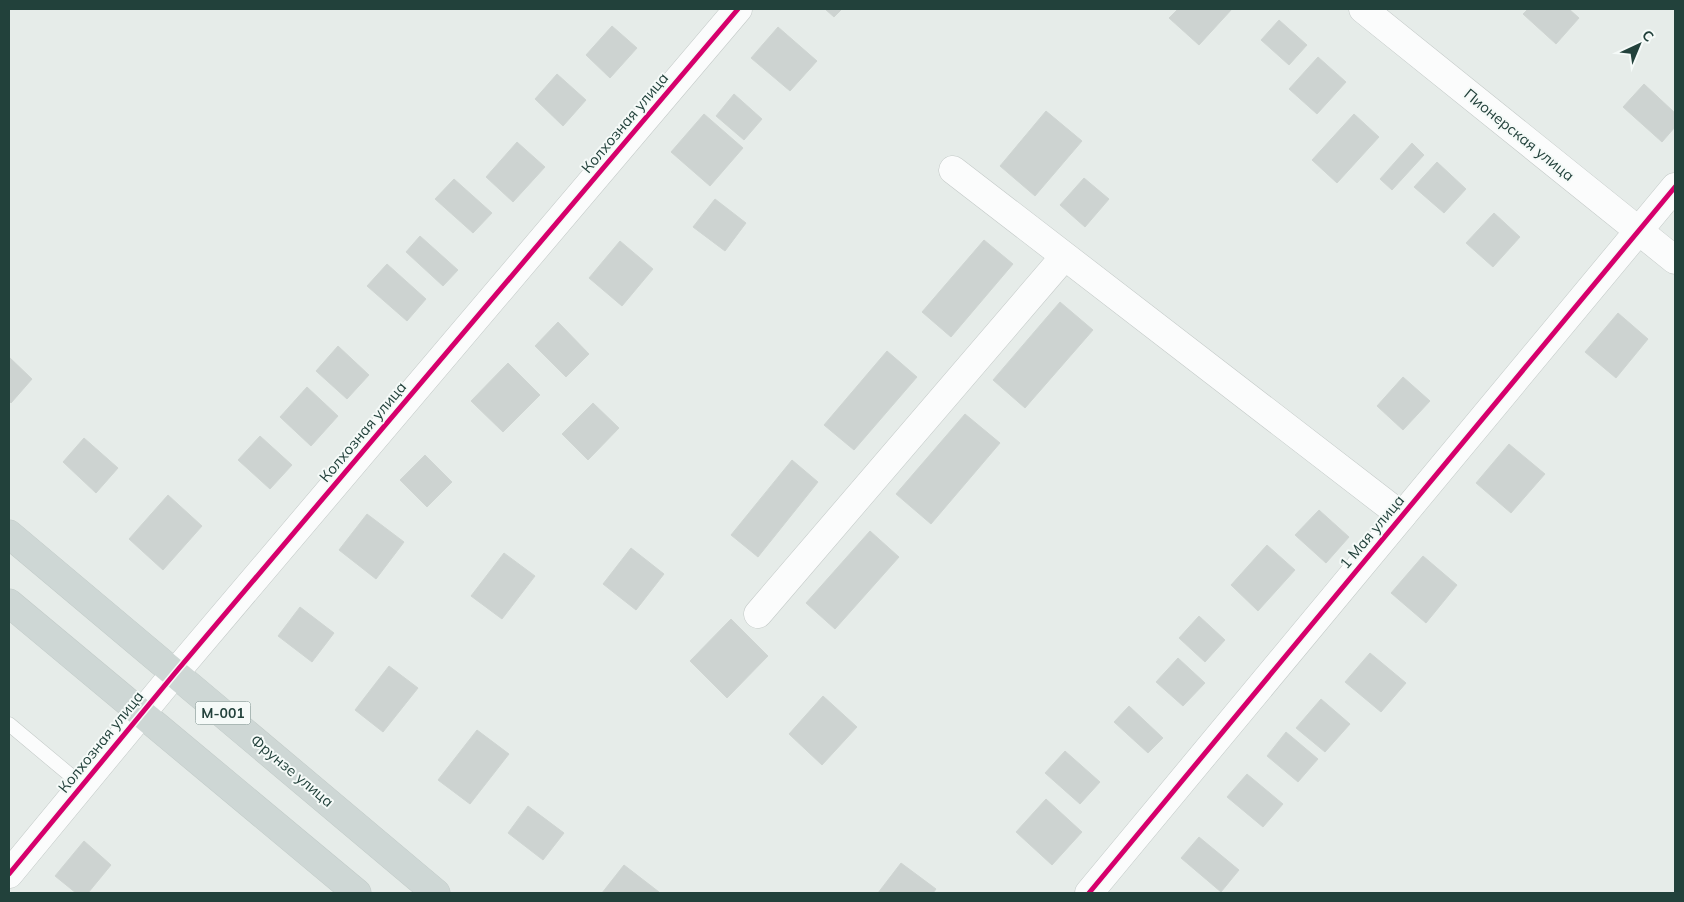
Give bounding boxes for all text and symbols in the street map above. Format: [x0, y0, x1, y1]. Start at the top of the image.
north arrow [1614, 20, 1664, 70]
text: С [1638, 26, 1658, 45]
street label: Колхозная улица [577, 69, 672, 177]
street label: Пионерская улица [1460, 84, 1578, 185]
street label: Колхозная улица [315, 378, 410, 486]
street label: 1 Мая улица [1335, 491, 1408, 573]
street label: Колхозная улица [54, 687, 147, 796]
road number: M-001 [196, 701, 250, 724]
street label: Фрунзе улица [247, 730, 338, 811]

